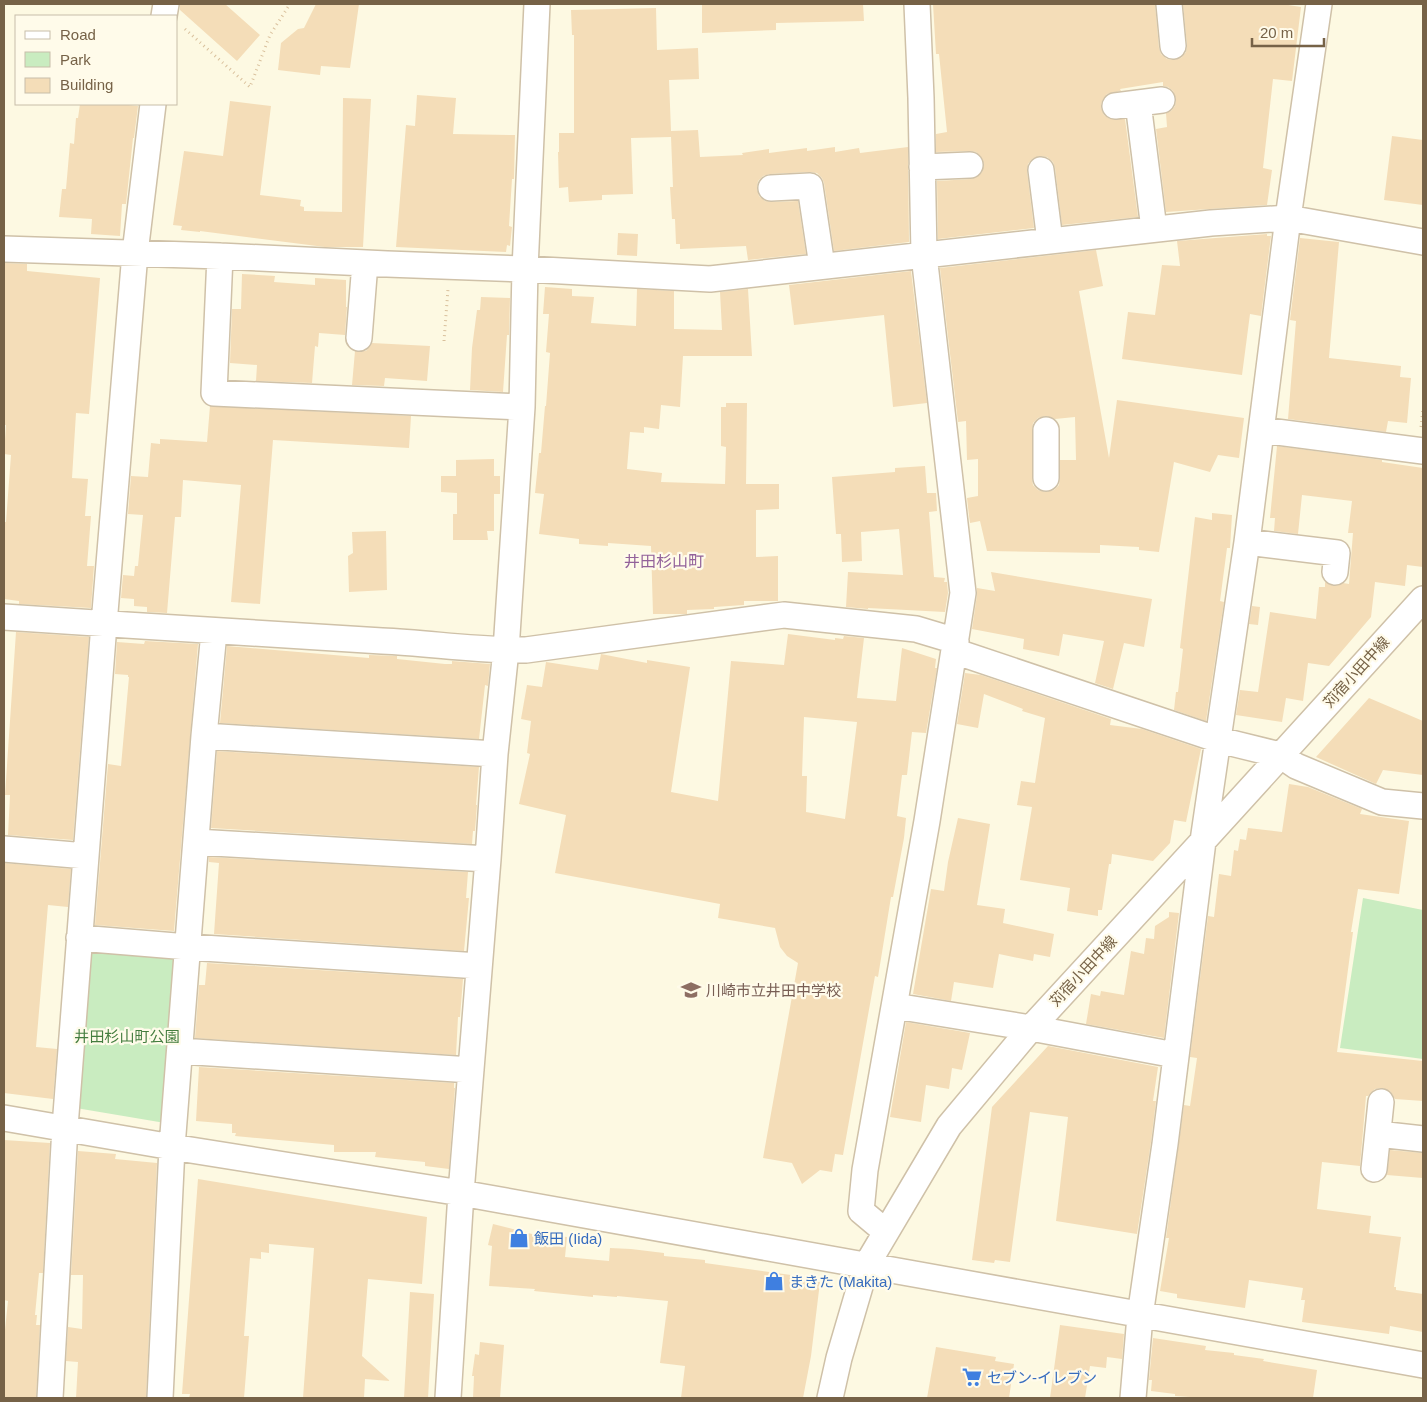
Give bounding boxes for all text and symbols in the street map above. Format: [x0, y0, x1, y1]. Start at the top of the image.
legend [15, 15, 178, 105]
scale bar [1252, 15, 1324, 47]
text: 20 m [1260, 24, 1293, 41]
text: Road [60, 26, 96, 43]
text: Park [60, 51, 91, 68]
text: Building [60, 76, 113, 93]
district label: 井田杉山町 [624, 553, 704, 570]
street label: 苅宿小田中線 [1320, 633, 1392, 711]
street label: 苅宿小田中線 [1046, 932, 1120, 1010]
school or university icon: 川崎市立井田中学校 [680, 979, 702, 1001]
place label: 川崎市立井田中学校 [706, 982, 841, 999]
park label: 井田杉山町公園 [74, 1028, 180, 1045]
shop icon: 飯田 (Iida) [508, 1227, 530, 1249]
place label: 飯田 (Iida) [534, 1230, 602, 1247]
shop icon: まきた (Makita) [763, 1270, 785, 1292]
place label: まきた (Makita) [789, 1273, 892, 1290]
supermarket icon: セブン-イレブン [961, 1366, 983, 1388]
place label: セブン-イレブン [987, 1369, 1097, 1386]

